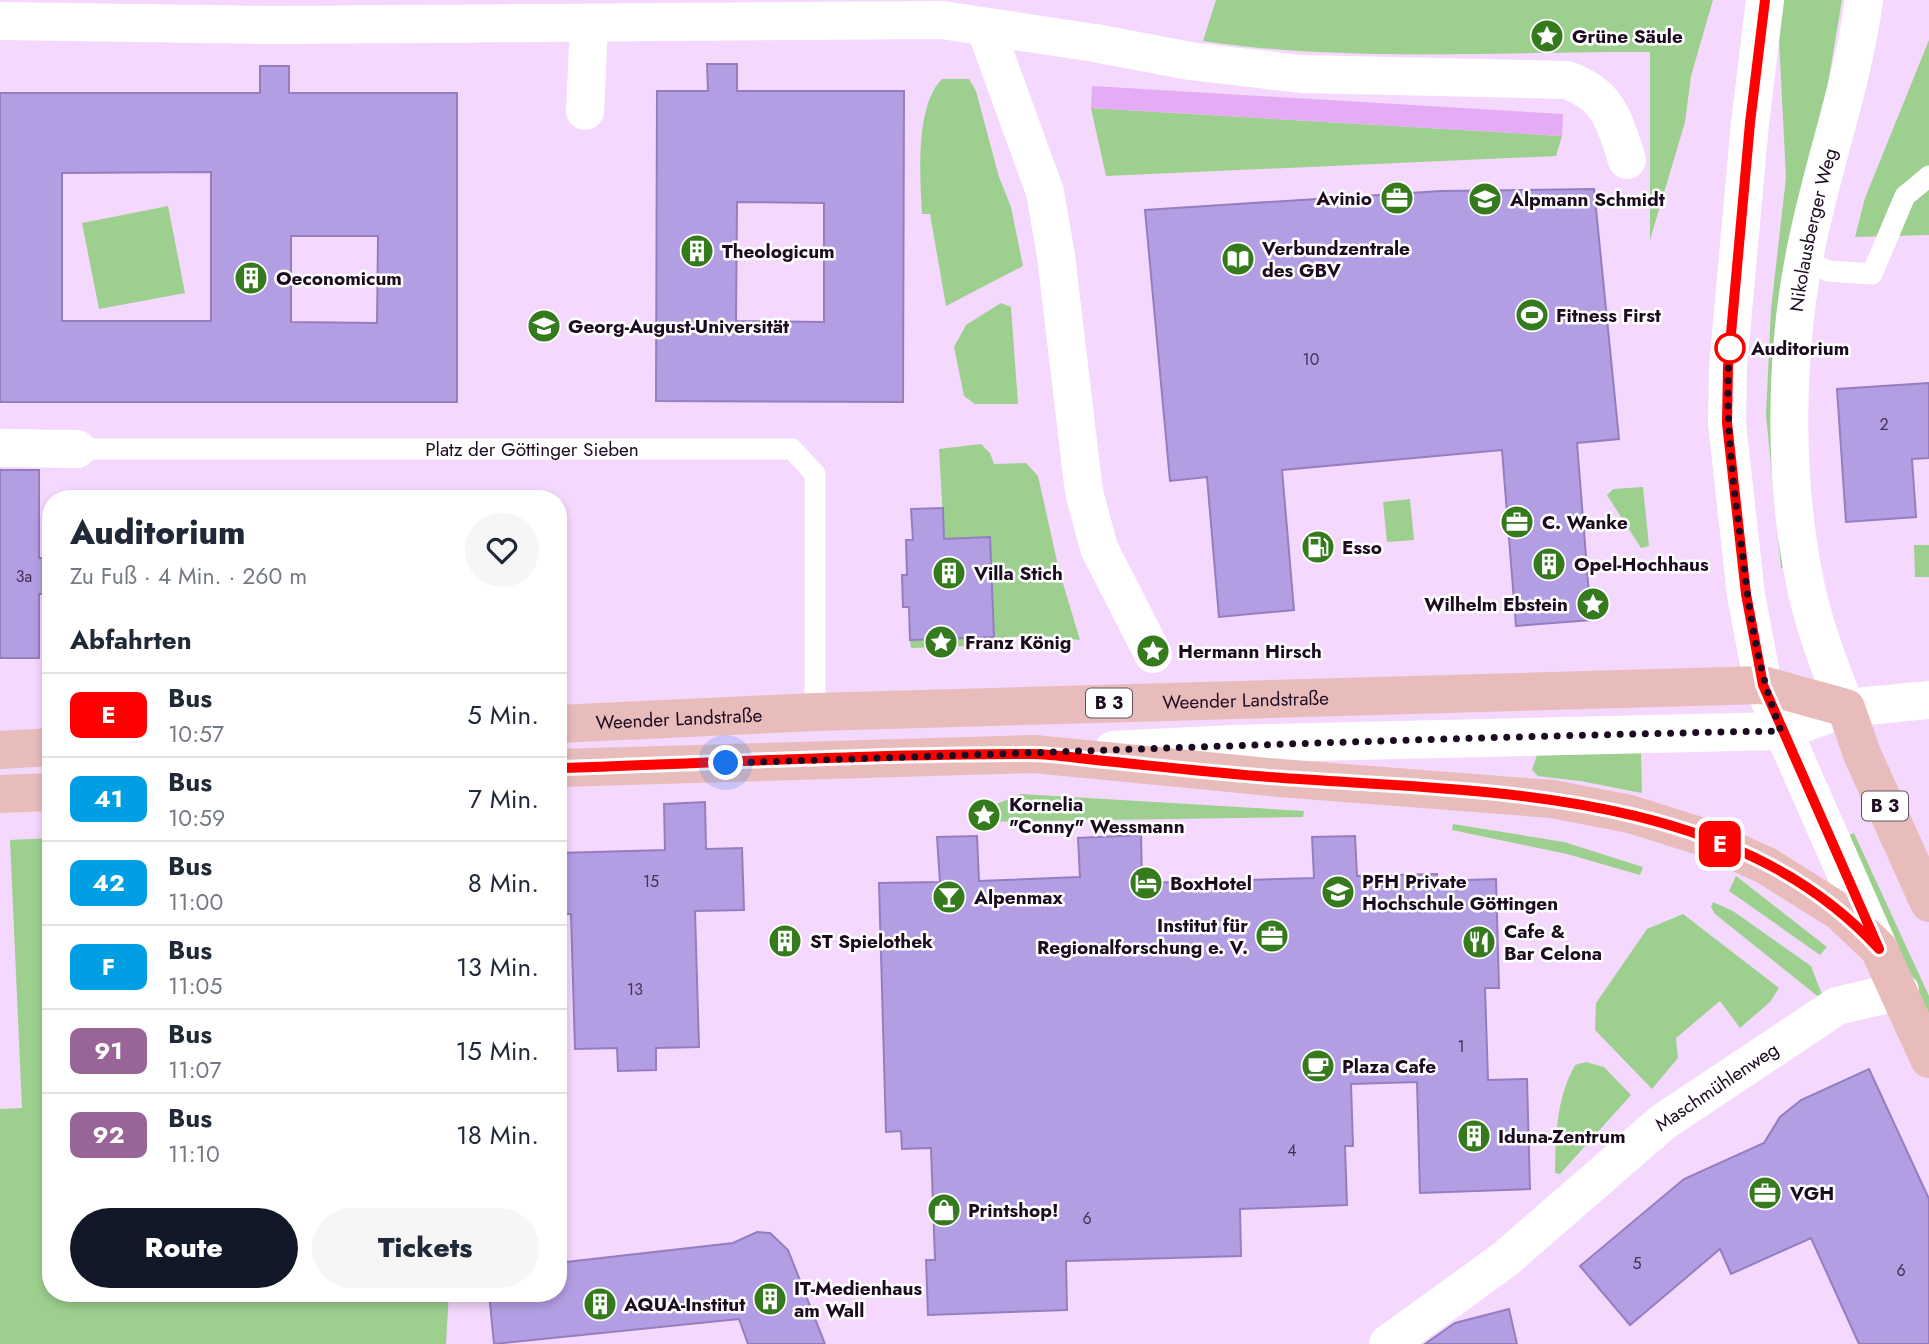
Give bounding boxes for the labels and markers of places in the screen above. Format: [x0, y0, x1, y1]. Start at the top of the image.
place icon: Grüne Säule [1528, 17, 1566, 55]
place label: Grüne Säule [1572, 23, 1683, 50]
office icon: Avinio [1378, 179, 1416, 217]
school or university icon: Alpmann Schmidt [1466, 180, 1504, 218]
place label: Avinio [1315, 185, 1372, 212]
place label: Alpmann Schmidt [1509, 186, 1665, 213]
building icon: Theologicum [678, 232, 716, 270]
place label: Verbundzentrale des GBV [1261, 235, 1410, 284]
place label: Theologicum [722, 238, 835, 265]
library icon: Verbundzentrale des GBV [1219, 240, 1257, 278]
building icon: Oeconomicum [232, 259, 270, 297]
place label: Oeconomicum [276, 265, 402, 292]
sports icon: Fitness First [1513, 296, 1551, 334]
place label: Fitness First [1556, 302, 1661, 329]
school or university icon: Georg-August-Universität [525, 307, 563, 345]
place label: Georg-August-Universität [568, 313, 789, 340]
marker: Auditorium [1715, 333, 1745, 363]
place label: Auditorium [1750, 335, 1849, 362]
office icon: C. Wanke [1498, 503, 1536, 541]
place label: C. Wanke [1542, 509, 1628, 536]
fuel station icon: Esso [1299, 528, 1337, 566]
place label: Esso [1342, 534, 1382, 561]
building icon: Opel-Hochhaus [1530, 545, 1568, 583]
place label: Opel-Hochhaus [1574, 551, 1709, 578]
building icon: Villa Stich [930, 554, 968, 592]
place label: Villa Stich [973, 560, 1063, 587]
place icon: Wilhelm Ebstein [1574, 585, 1612, 623]
place label: Wilhelm Ebstein [1424, 591, 1568, 618]
place icon: Franz König [922, 623, 960, 661]
place label: Franz König [965, 629, 1071, 656]
place icon: Hermann Hirsch [1134, 632, 1172, 670]
place label: Hermann Hirsch [1178, 638, 1322, 665]
place label: Kornelia "Conny" Wessmann [1009, 791, 1185, 840]
place icon: Kornelia "Conny" Wessmann [965, 796, 1003, 834]
hotel icon: BoxHotel [1127, 864, 1165, 902]
place label: PFH Private Hochschule Göttingen [1362, 868, 1558, 917]
place label: BoxHotel [1170, 870, 1252, 897]
school or university icon: PFH Private Hochschule Göttingen [1319, 873, 1357, 911]
bar icon: Alpenmax [930, 878, 968, 916]
place label: Alpenmax [973, 884, 1063, 911]
place label: Institut für Regionalforschung e. V. [1037, 912, 1248, 961]
office icon: Institut für Regionalforschung e. V. [1253, 917, 1291, 955]
place label: Cafe & Bar Celona [1504, 918, 1602, 967]
building icon: ST Spielothek [766, 922, 804, 960]
restaurant icon: Cafe & Bar Celona [1460, 923, 1498, 961]
place label: ST Spielothek [810, 928, 933, 955]
cafe icon: Plaza Cafe [1299, 1047, 1337, 1085]
place label: Plaza Cafe [1342, 1053, 1436, 1080]
building icon: Iduna-Zentrum [1455, 1117, 1493, 1155]
place label: Iduna-Zentrum [1498, 1123, 1626, 1150]
office icon: VGH [1746, 1174, 1784, 1212]
place label: VGH [1789, 1180, 1834, 1207]
shop icon: Printshop! [925, 1191, 963, 1229]
place label: Printshop! [968, 1197, 1058, 1224]
place label: IT-Medienhaus am Wall [794, 1275, 923, 1324]
building icon: IT-Medienhaus am Wall [751, 1280, 789, 1318]
building icon: AQUA-Institut [581, 1285, 619, 1323]
place label: AQUA-Institut [623, 1291, 745, 1318]

